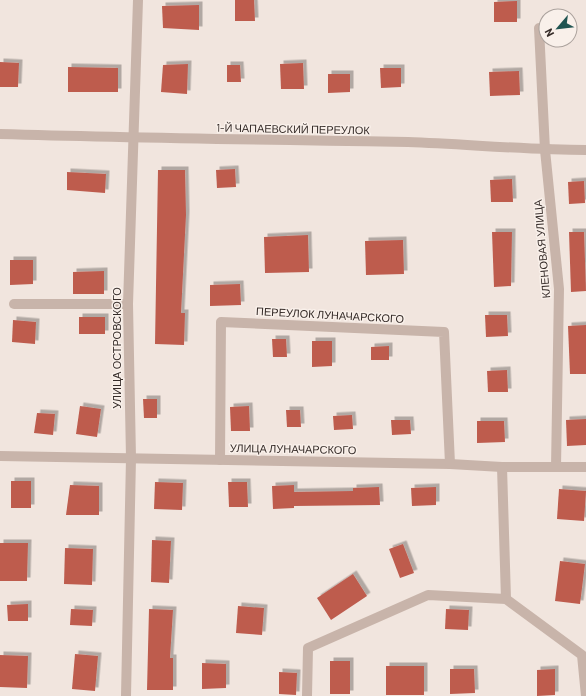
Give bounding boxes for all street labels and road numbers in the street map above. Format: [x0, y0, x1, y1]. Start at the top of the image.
street label: 1-Й ЧАПАЕВСКИЙ ПЕРЕУЛОК [216, 121, 370, 136]
street label: КЛЕНОВАЯ УЛИЦА [531, 198, 552, 299]
street label: УЛИЦА ОСТРОВСКОГО [110, 287, 123, 409]
street label: ПЕРЕУЛОК ЛУНАЧАРСКОГО [256, 304, 405, 325]
street label: УЛИЦА ЛУНАЧАРСКОГО [230, 441, 357, 456]

